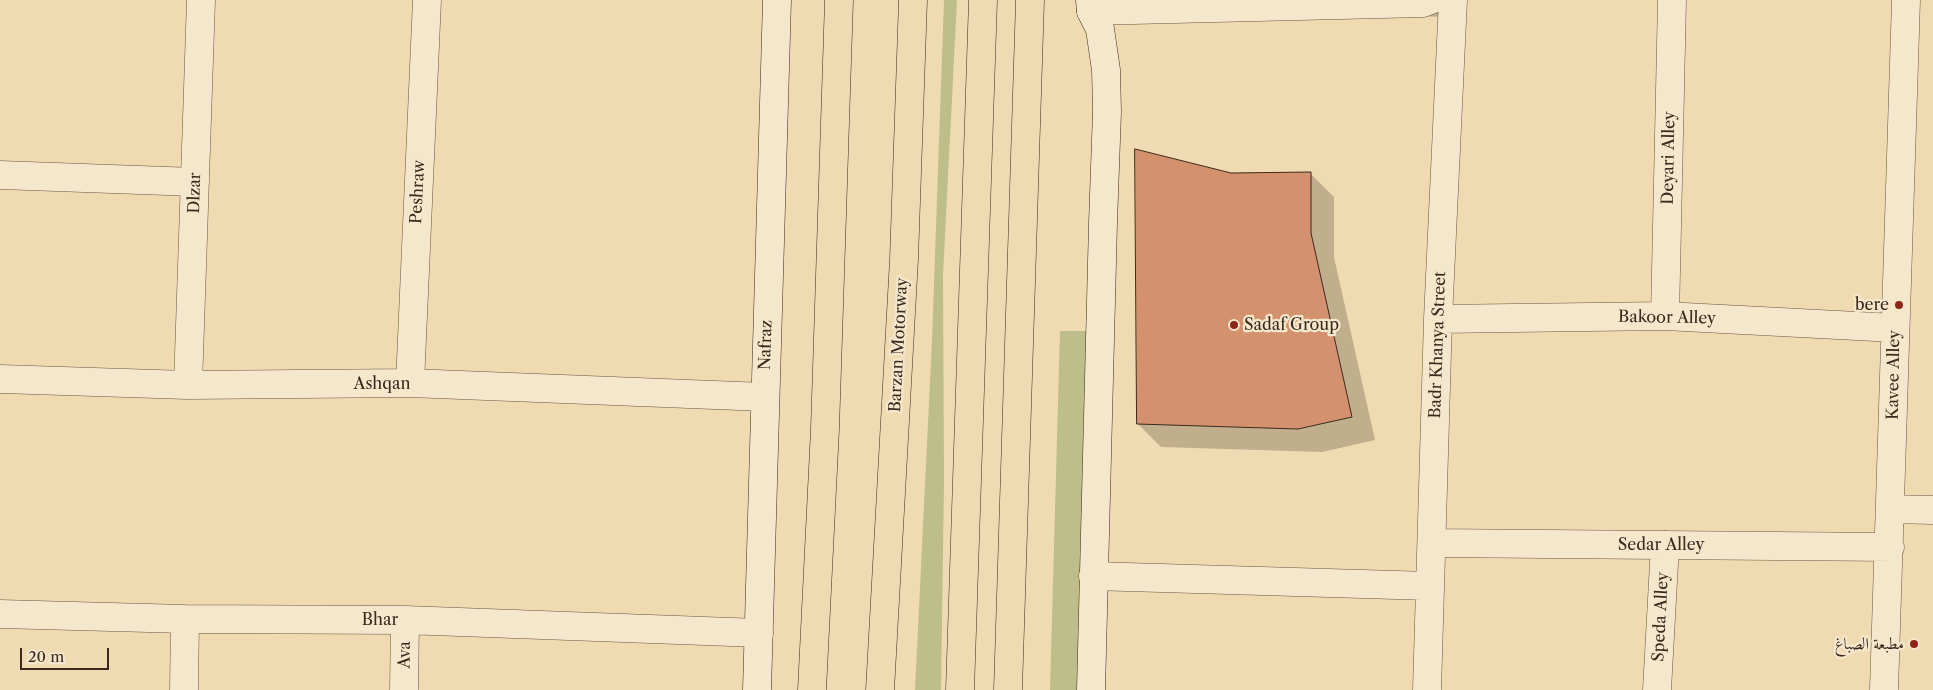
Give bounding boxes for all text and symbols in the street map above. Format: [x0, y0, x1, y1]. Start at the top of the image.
street label: Deyari Alley [1659, 111, 1679, 205]
street label: Peshraw [407, 160, 429, 224]
street label: Dlzar [185, 172, 205, 214]
street label: Badr Khanya Street [1426, 271, 1450, 419]
street label: Barzan Motorway [886, 277, 912, 413]
place label: bere [1855, 295, 1889, 315]
marker: bere [1893, 299, 1905, 311]
street label: Bakoor Alley [1618, 308, 1716, 328]
place label: Sadaf Group [1244, 315, 1339, 335]
marker: Sadaf Group [1228, 319, 1240, 331]
street label: Nafraz [756, 320, 776, 370]
street label: Kavee Alley [1884, 330, 1904, 420]
street label: Ashqan [354, 374, 410, 394]
street label: Sedar Alley [1618, 535, 1704, 555]
street label: Speda Alley [1649, 572, 1673, 662]
street label: Bhar [362, 610, 398, 630]
place label: مطبعة الصباغ [1835, 634, 1904, 654]
scale bar [22, 638, 111, 670]
marker: مطبعة الصباغ [1908, 638, 1920, 650]
street label: Ava [395, 641, 415, 669]
text: 20 m [28, 647, 64, 666]

